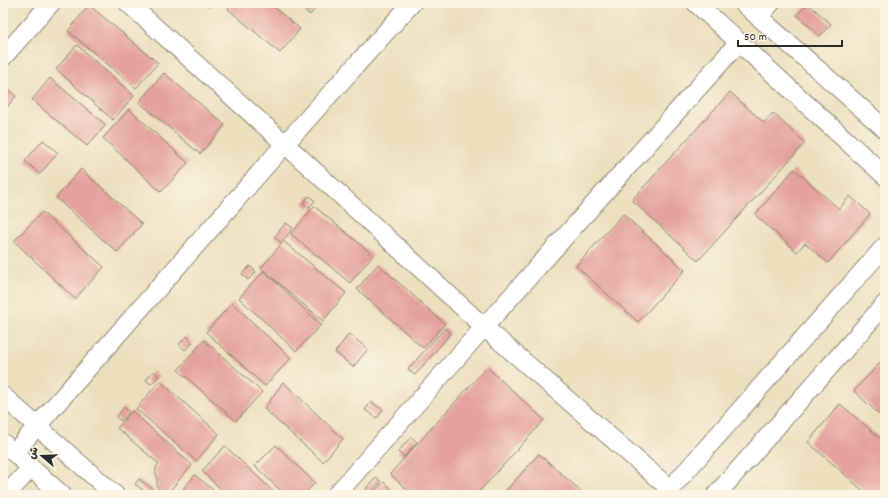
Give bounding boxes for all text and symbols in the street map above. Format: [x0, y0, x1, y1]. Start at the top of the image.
scale bar [738, 22, 842, 48]
text: 50 m [744, 29, 767, 46]
north arrow [22, 436, 62, 476]
text: ش [25, 445, 44, 462]

